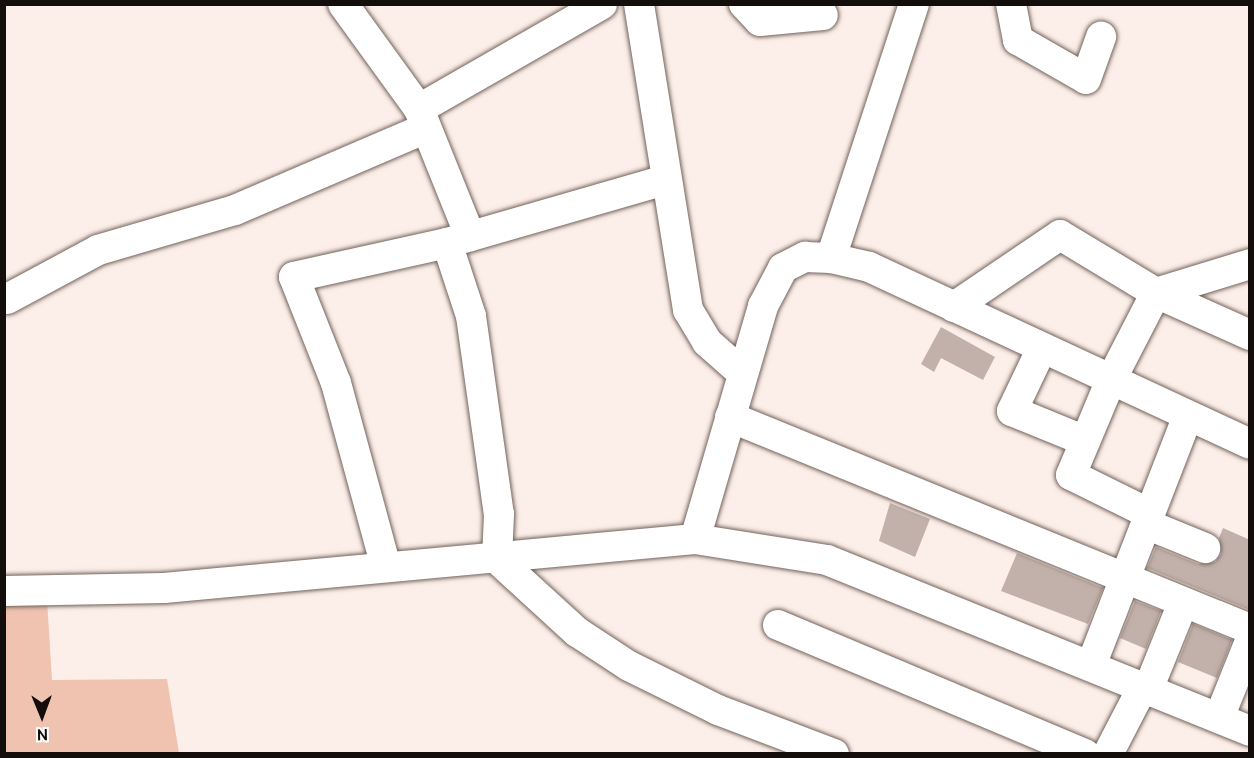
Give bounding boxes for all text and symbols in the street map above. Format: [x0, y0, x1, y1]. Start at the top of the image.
north arrow [12, 686, 72, 746]
text: N [37, 725, 48, 744]

